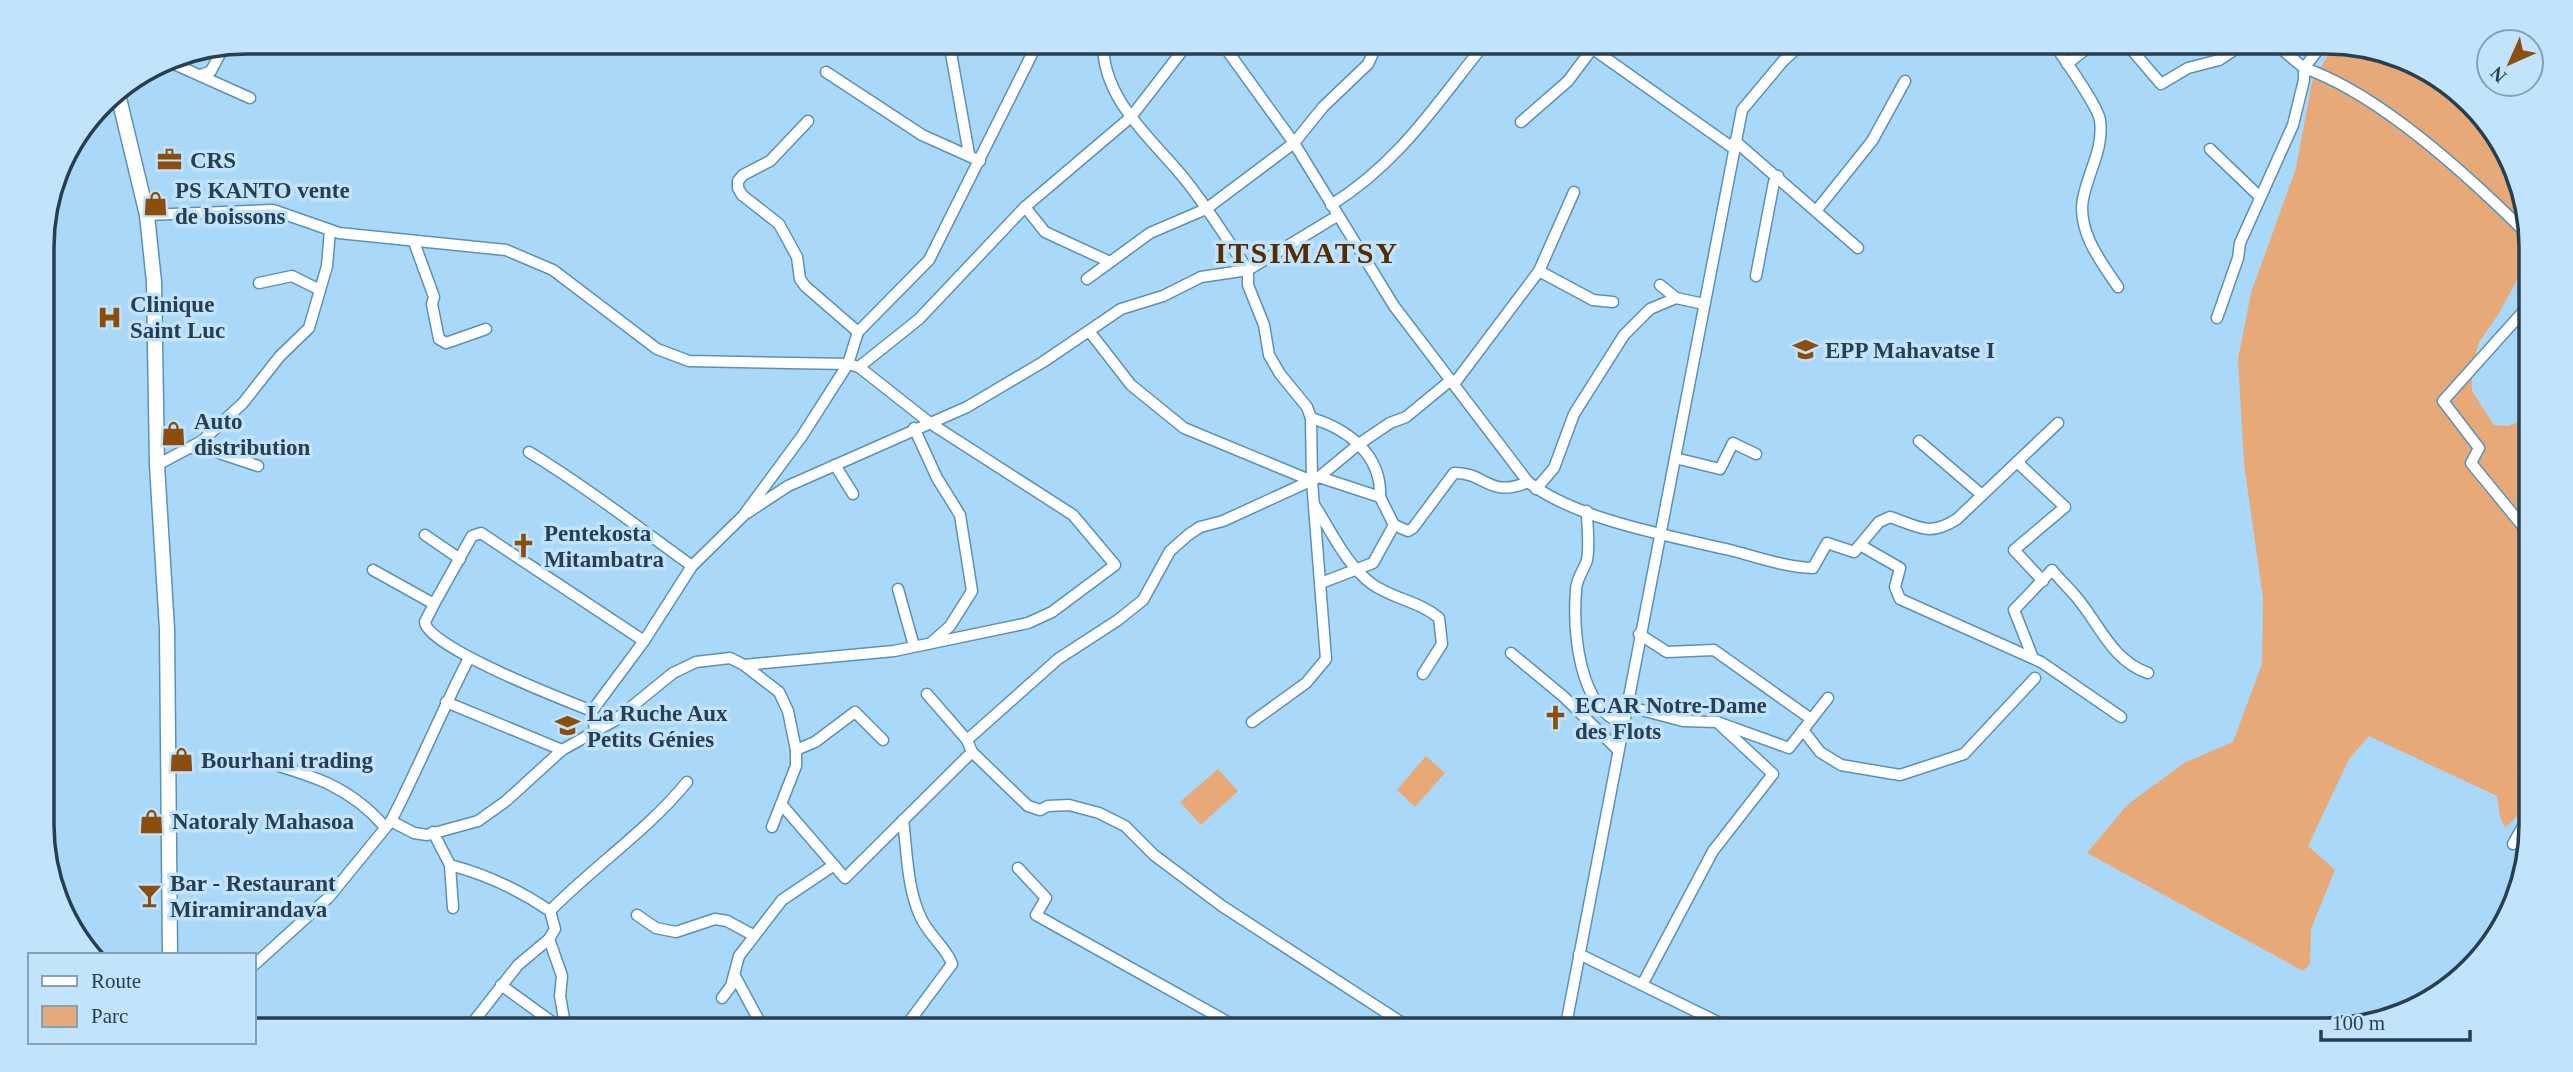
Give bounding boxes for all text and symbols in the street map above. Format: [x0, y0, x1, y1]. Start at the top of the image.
north arrow [2475, 28, 2545, 98]
text: N [2486, 62, 2511, 87]
office icon: CRS [156, 146, 184, 174]
place label: CRS [190, 148, 236, 173]
place label: PS KANTO vente de boissons [175, 178, 350, 229]
shop icon: PS KANTO vente de boissons [141, 189, 169, 217]
district label: ITSIMATSY [1215, 236, 1399, 269]
place label: Clinique Saint Luc [130, 292, 225, 343]
hospital icon: Clinique Saint Luc [96, 303, 124, 331]
school or university icon: EPP Mahavatse I [1791, 336, 1819, 364]
place label: EPP Mahavatse I [1825, 338, 1995, 363]
place label: Auto distribution [194, 409, 311, 460]
shop icon: Auto distribution [160, 420, 188, 448]
place label: Pentekosta Mitambatra [544, 521, 665, 572]
church icon: Pentekosta Mitambatra [510, 532, 538, 560]
place label: ECAR Notre-Dame des Flots [1575, 693, 1767, 744]
place label: La Ruche Aux Petits Génies [587, 701, 728, 752]
church icon: ECAR Notre-Dame des Flots [1541, 704, 1569, 732]
school or university icon: La Ruche Aux Petits Génies [553, 712, 581, 740]
shop icon: Bourhani trading [167, 746, 195, 774]
place label: Bourhani trading [201, 748, 373, 773]
shop icon: Natoraly Mahasoa [138, 807, 166, 835]
place label: Natoraly Mahasoa [172, 809, 355, 834]
place label: Bar - Restaurant Miramirandava [170, 871, 336, 922]
bar icon: Bar - Restaurant Miramirandava [136, 882, 164, 910]
legend [28, 953, 256, 1044]
text: Route [91, 969, 141, 993]
scale bar [2321, 998, 2470, 1042]
text: Parc [91, 1004, 128, 1028]
text: 100 m [2332, 1011, 2385, 1035]

